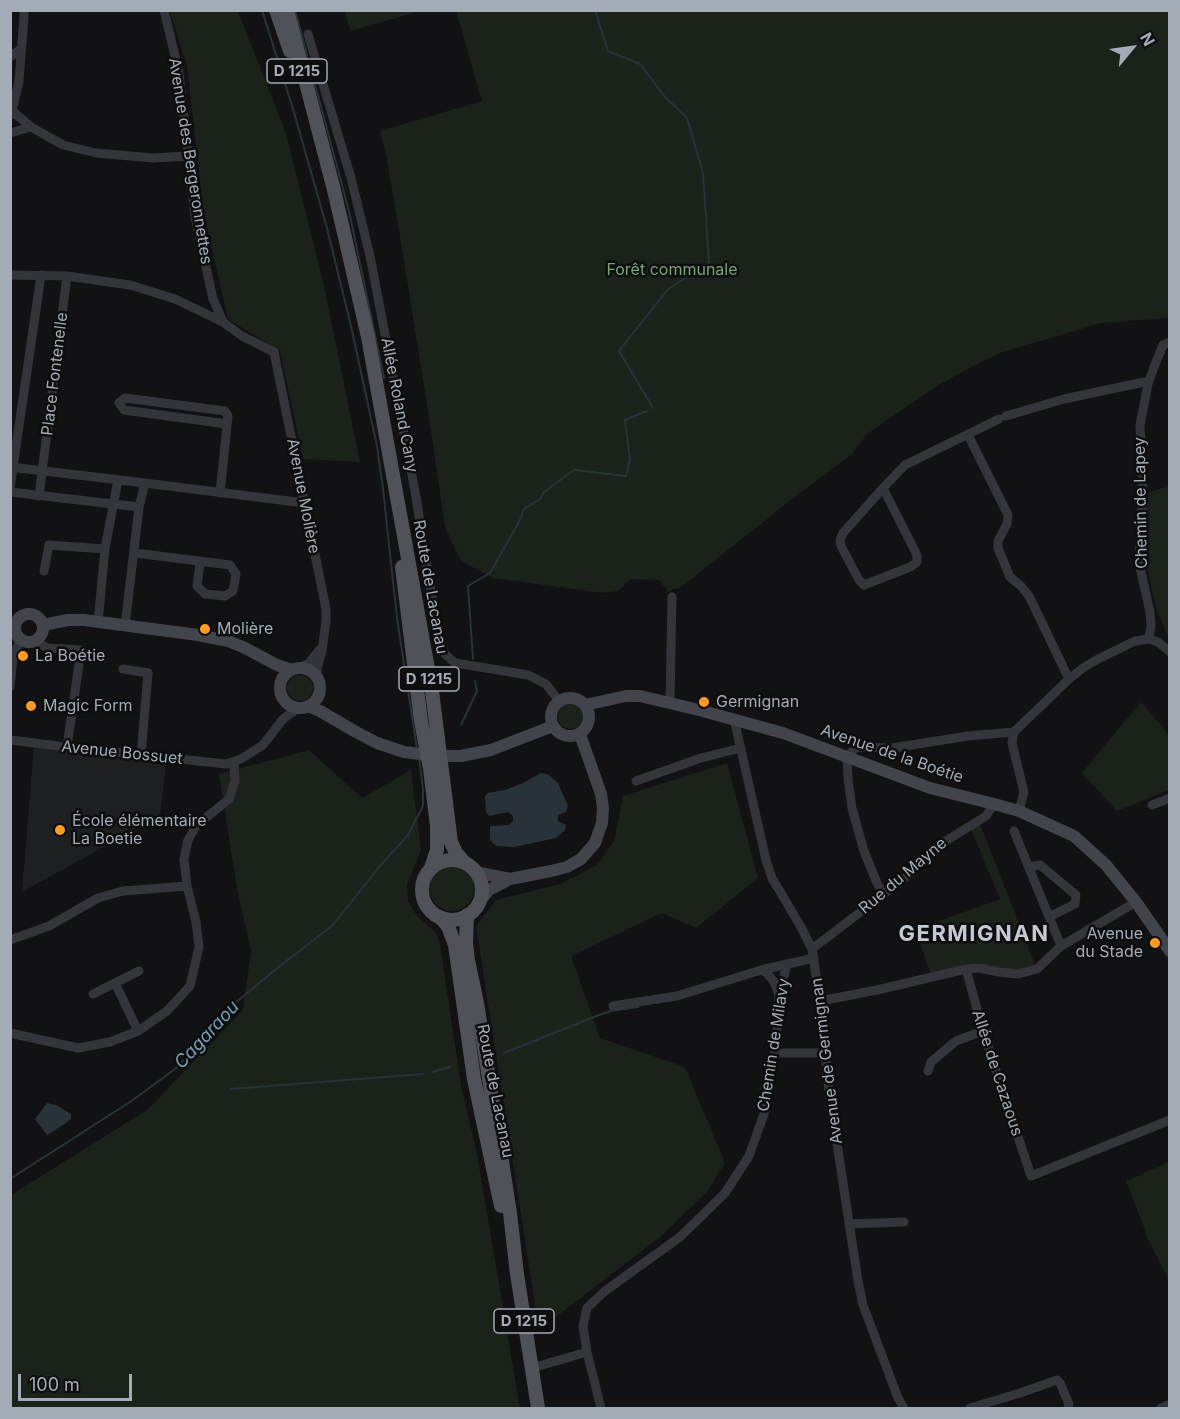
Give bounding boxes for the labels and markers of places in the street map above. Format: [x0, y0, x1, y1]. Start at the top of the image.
place label: Molière [217, 619, 273, 639]
marker: Molière [198, 622, 212, 636]
place label: La Boétie [35, 646, 105, 666]
marker: La Boétie [16, 649, 30, 663]
place label: Germignan [716, 692, 799, 712]
marker: Germignan [697, 695, 711, 709]
place label: Magic Form [43, 696, 132, 716]
marker: Magic Form [24, 699, 38, 713]
place label: École élémentaire La Boetie [72, 811, 207, 849]
marker: École élémentaire La Boetie [53, 823, 67, 837]
place label: Avenue du Stade [1076, 924, 1143, 962]
marker: Avenue du Stade [1148, 936, 1162, 950]

